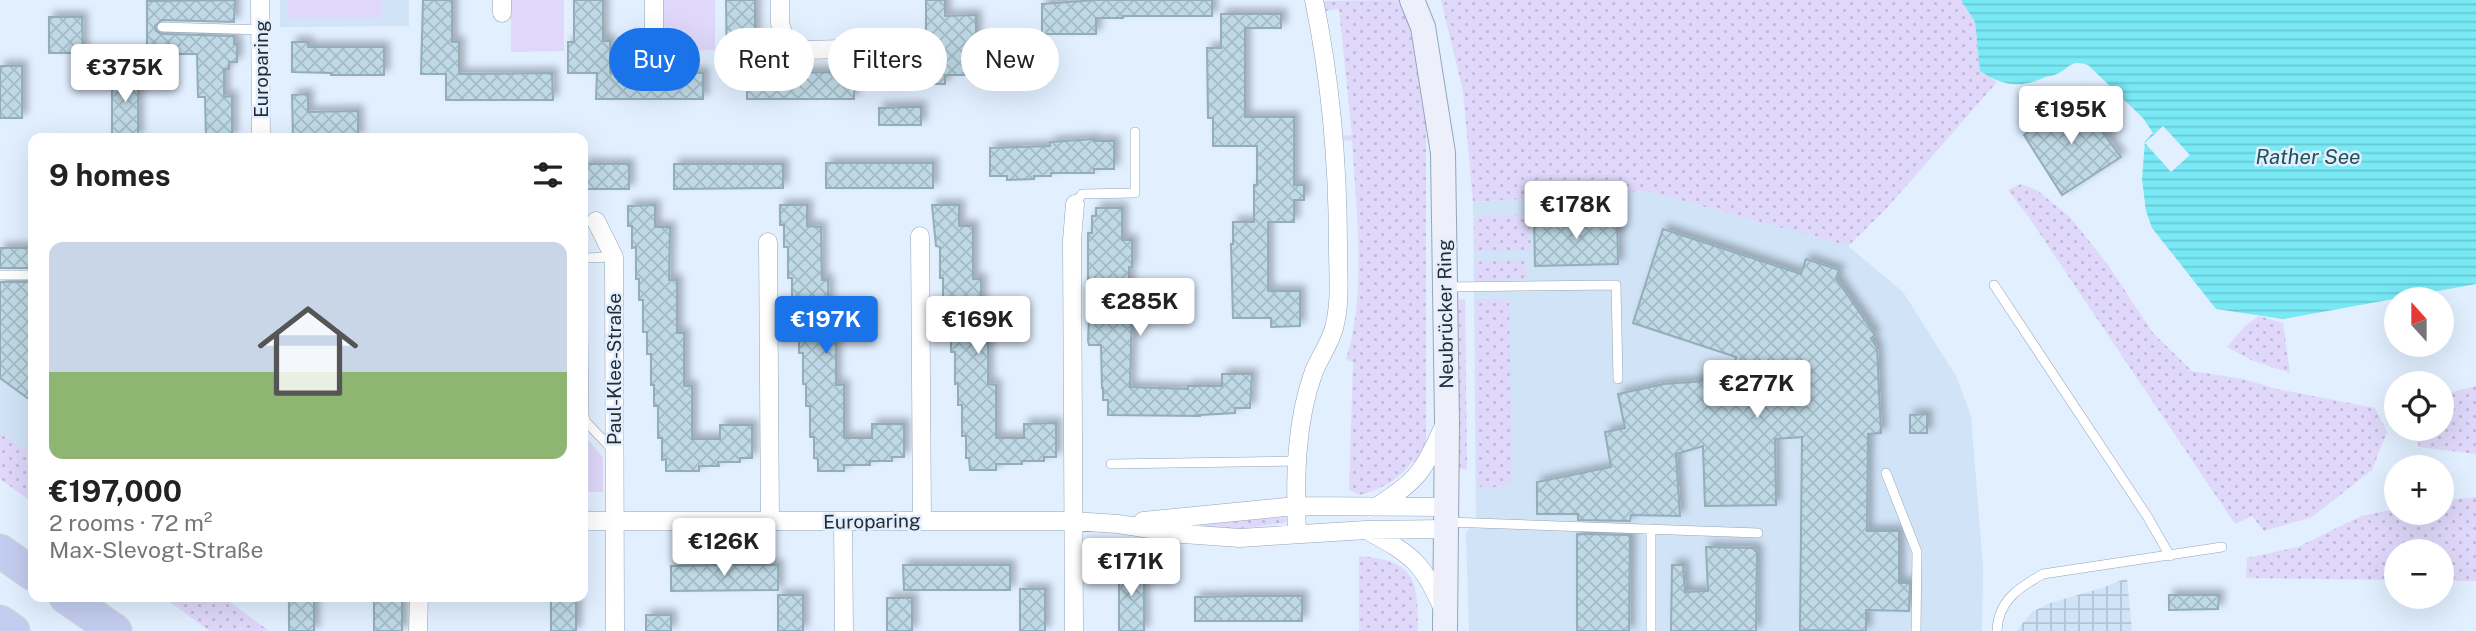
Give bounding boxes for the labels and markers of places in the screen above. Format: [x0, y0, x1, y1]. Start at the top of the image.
pin: €375K [76, 44, 174, 104]
pin: €195K [2022, 86, 2120, 146]
pin: €178K [1527, 182, 1625, 241]
pin: €285K [1091, 278, 1189, 338]
pin: €197K [777, 296, 875, 356]
pin: €169K [929, 296, 1027, 356]
pin: €277K [1708, 360, 1806, 420]
pin: €126K [675, 518, 773, 578]
pin: €171K [1082, 538, 1180, 598]

